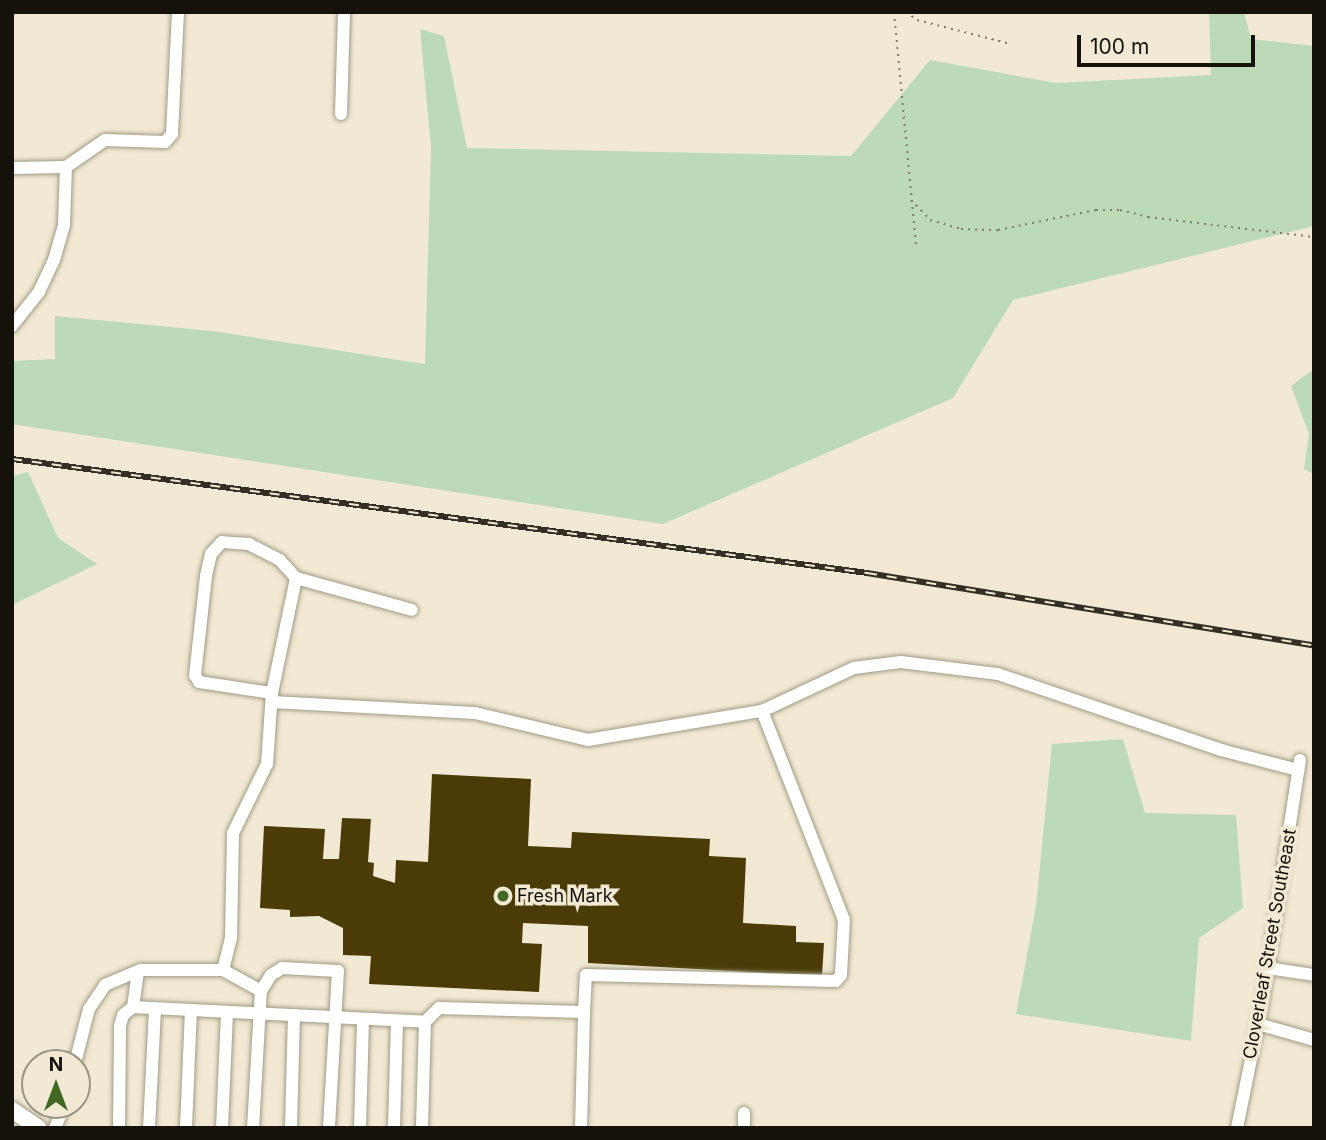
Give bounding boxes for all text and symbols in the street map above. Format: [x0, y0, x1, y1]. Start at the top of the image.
scale bar [1081, 21, 1260, 65]
text: 100 m [1090, 34, 1149, 59]
street label: Cloverleaf Street Southeast [1239, 827, 1301, 1061]
place label: Fresh Mark [517, 885, 613, 907]
marker: Fresh Mark [495, 888, 511, 904]
north arrow [21, 1049, 91, 1119]
text: N [49, 1053, 63, 1076]

